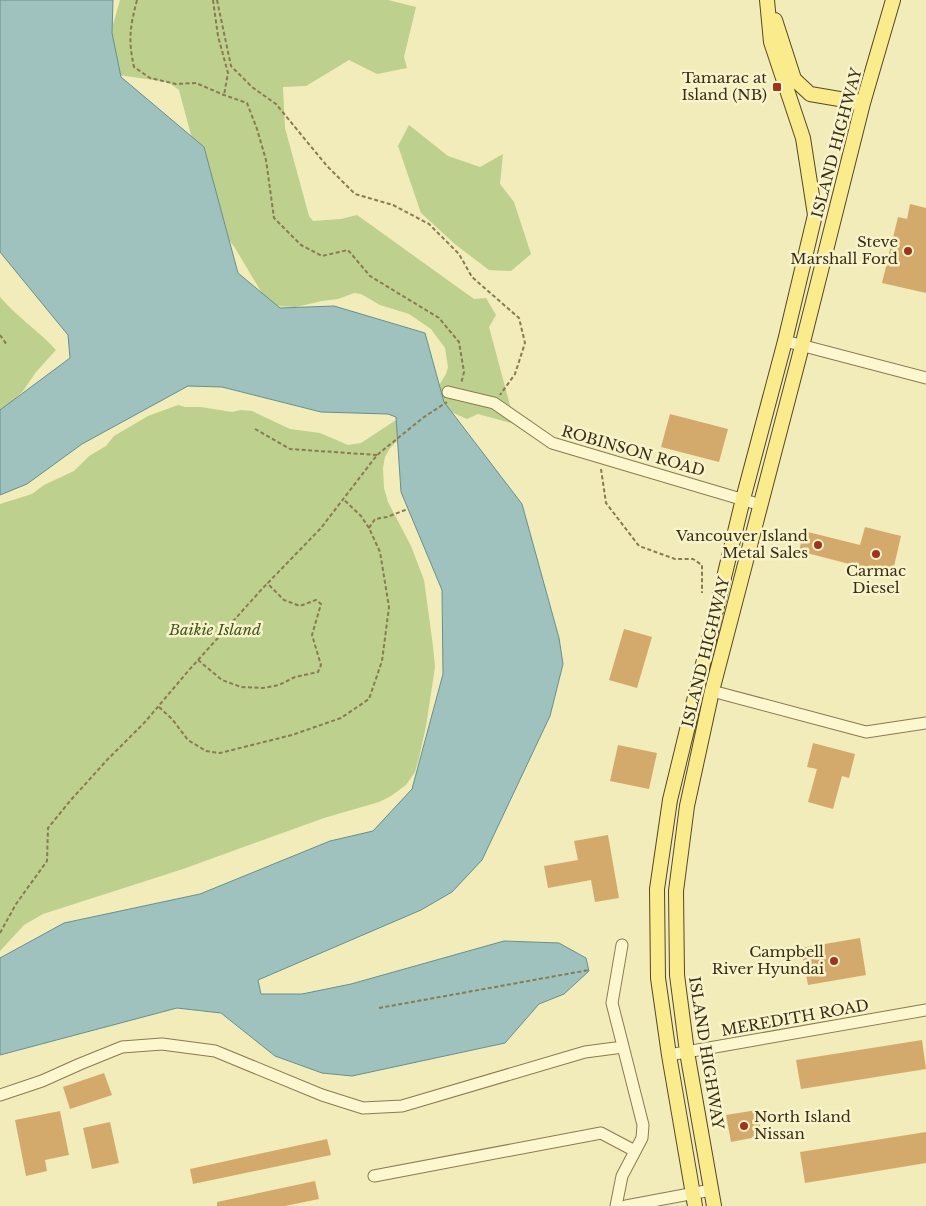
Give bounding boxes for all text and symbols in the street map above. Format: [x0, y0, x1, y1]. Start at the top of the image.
street label: ISLAND HIGHWAY [807, 65, 866, 220]
place label: Tamarac at Island (NB) [681, 68, 767, 104]
marker: Tamarac at Island (NB) [771, 81, 783, 93]
place label: Steve Marshall Ford [790, 232, 898, 268]
marker: Steve Marshall Ford [902, 245, 914, 257]
street label: ROBINSON ROAD [559, 421, 707, 480]
place label: Vancouver Island Metal Sales [675, 526, 808, 562]
marker: Vancouver Island Metal Sales [812, 539, 824, 551]
marker: Carmac Diesel [870, 548, 882, 560]
place label: Carmac Diesel [846, 561, 906, 597]
street label: ISLAND HIGHWAY [678, 574, 734, 729]
park label: Baikie Island [168, 620, 261, 639]
place label: Campbell River Hyundai [712, 942, 824, 978]
marker: Campbell River Hyundai [828, 955, 840, 967]
street label: ISLAND HIGHWAY [685, 975, 728, 1132]
street label: MEREDITH ROAD [720, 995, 870, 1040]
place label: North Island Nissan [754, 1107, 851, 1143]
marker: North Island Nissan [738, 1120, 750, 1132]

